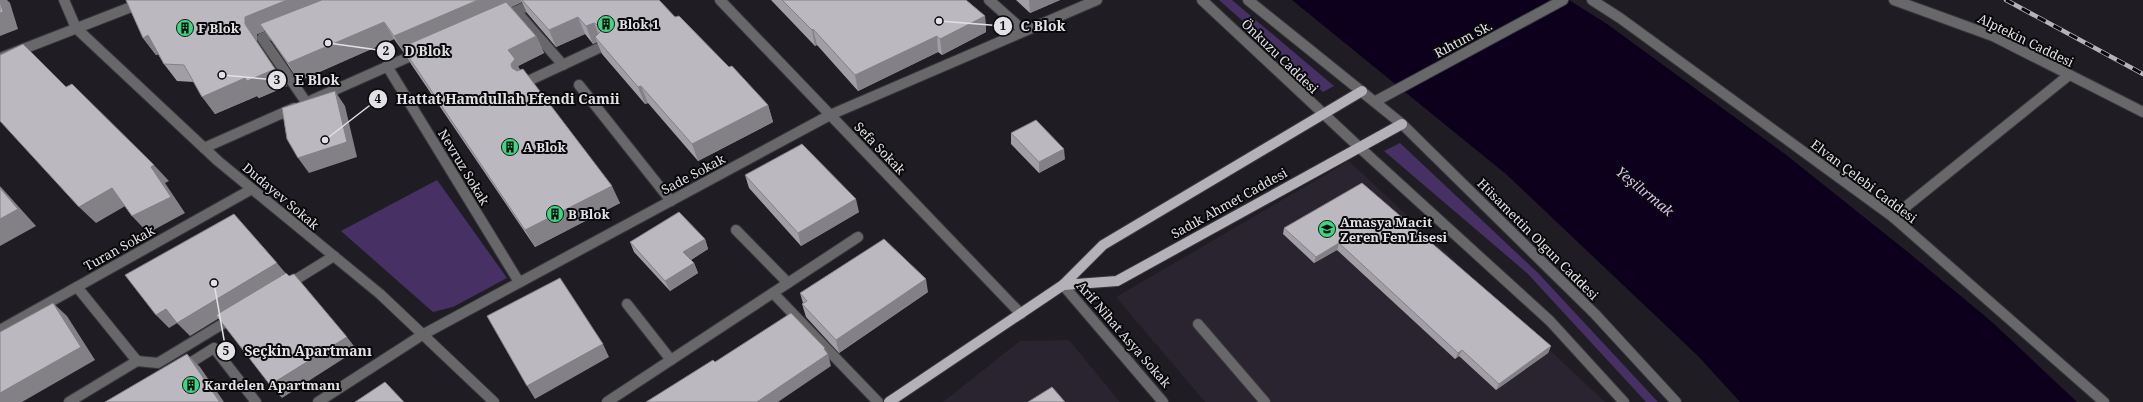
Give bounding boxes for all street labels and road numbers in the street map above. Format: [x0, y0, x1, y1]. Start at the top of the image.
street label: Alptekin Caddesi [1975, 9, 2077, 71]
street label: Önkuzu Caddesi [1238, 15, 1322, 97]
street label: Rıhtım Sk. [1431, 16, 1495, 62]
street label: Sefa Sokak [850, 118, 910, 178]
street label: Nevruz Sokak [434, 126, 494, 209]
street label: Elvan Çelebi Caddesi [1807, 135, 1921, 227]
street label: Sade Sokak [658, 149, 728, 198]
street label: Dudayev Sokak [239, 159, 323, 234]
street label: Sadık Ahmet Caddesi [1168, 164, 1290, 242]
street label: Hüsamettin Olgun Caddesi [1473, 174, 1603, 304]
street label: Turan Sokak [80, 221, 158, 275]
street label: Arif Nihat Asya Sokak [1073, 277, 1175, 391]

